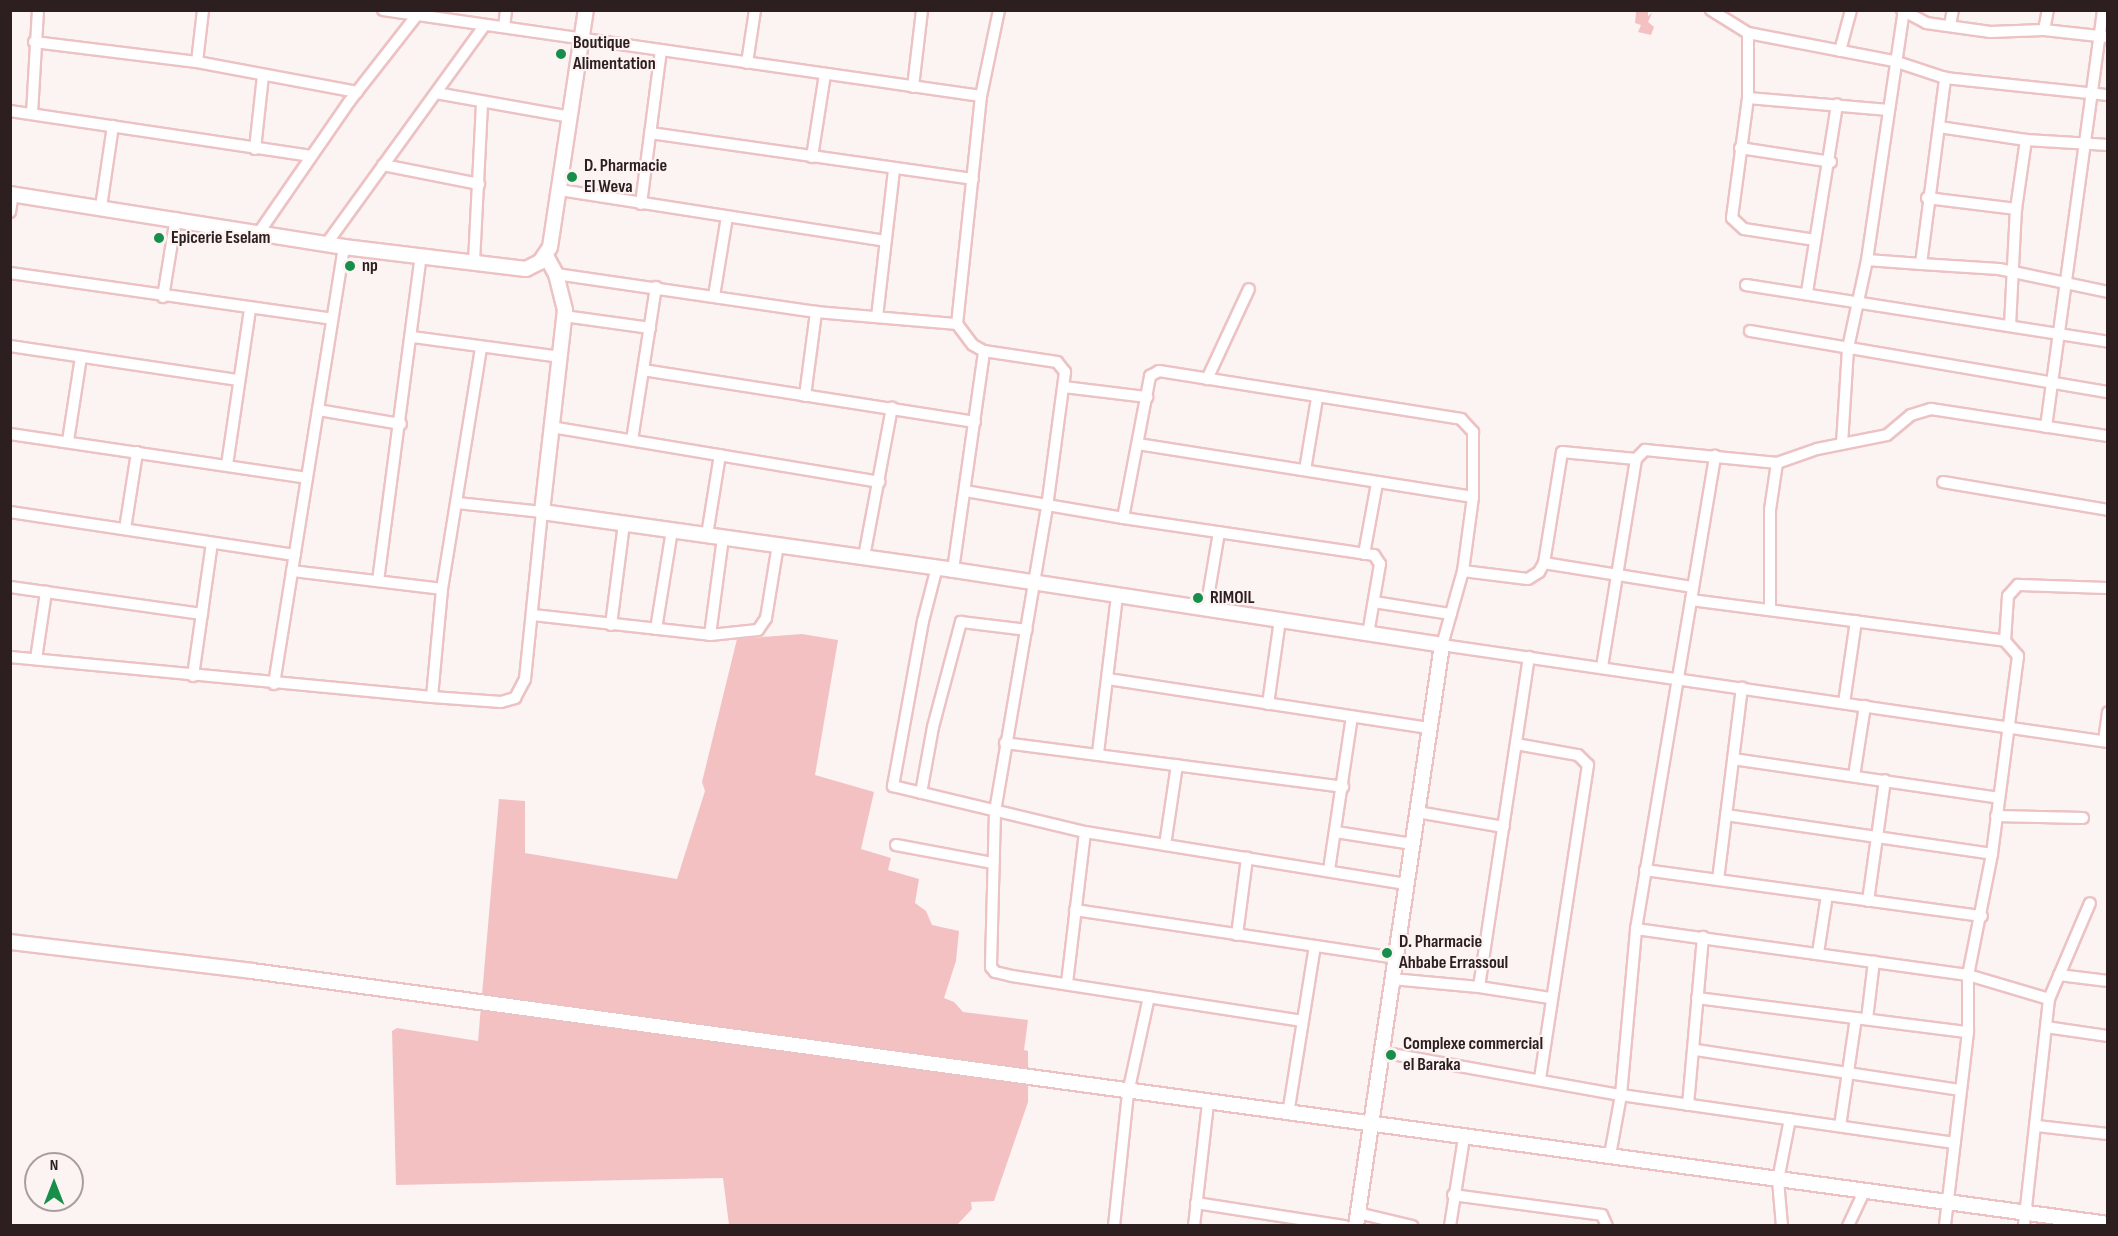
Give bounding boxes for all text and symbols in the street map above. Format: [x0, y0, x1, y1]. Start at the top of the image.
place label: Boutique Alimentation [573, 33, 656, 76]
marker: Boutique Alimentation [554, 47, 568, 61]
place label: D. Pharmacie El Weva [584, 156, 667, 198]
marker: D. Pharmacie El Weva [565, 170, 579, 184]
place label: Epicerie Eselam [171, 227, 271, 249]
marker: Epicerie Eselam [152, 231, 166, 245]
place label: np [362, 255, 378, 277]
marker: np [343, 259, 357, 273]
place label: RIMOIL [1210, 587, 1255, 609]
marker: RIMOIL [1191, 591, 1205, 605]
place label: D. Pharmacie Ahbabe Errassoul [1399, 932, 1508, 974]
marker: D. Pharmacie Ahbabe Errassoul [1380, 946, 1394, 960]
place label: Complexe commercial el Baraka [1403, 1034, 1543, 1076]
marker: Complexe commercial el Baraka [1384, 1048, 1398, 1062]
north arrow [24, 1152, 84, 1212]
text: N [50, 1156, 58, 1175]

